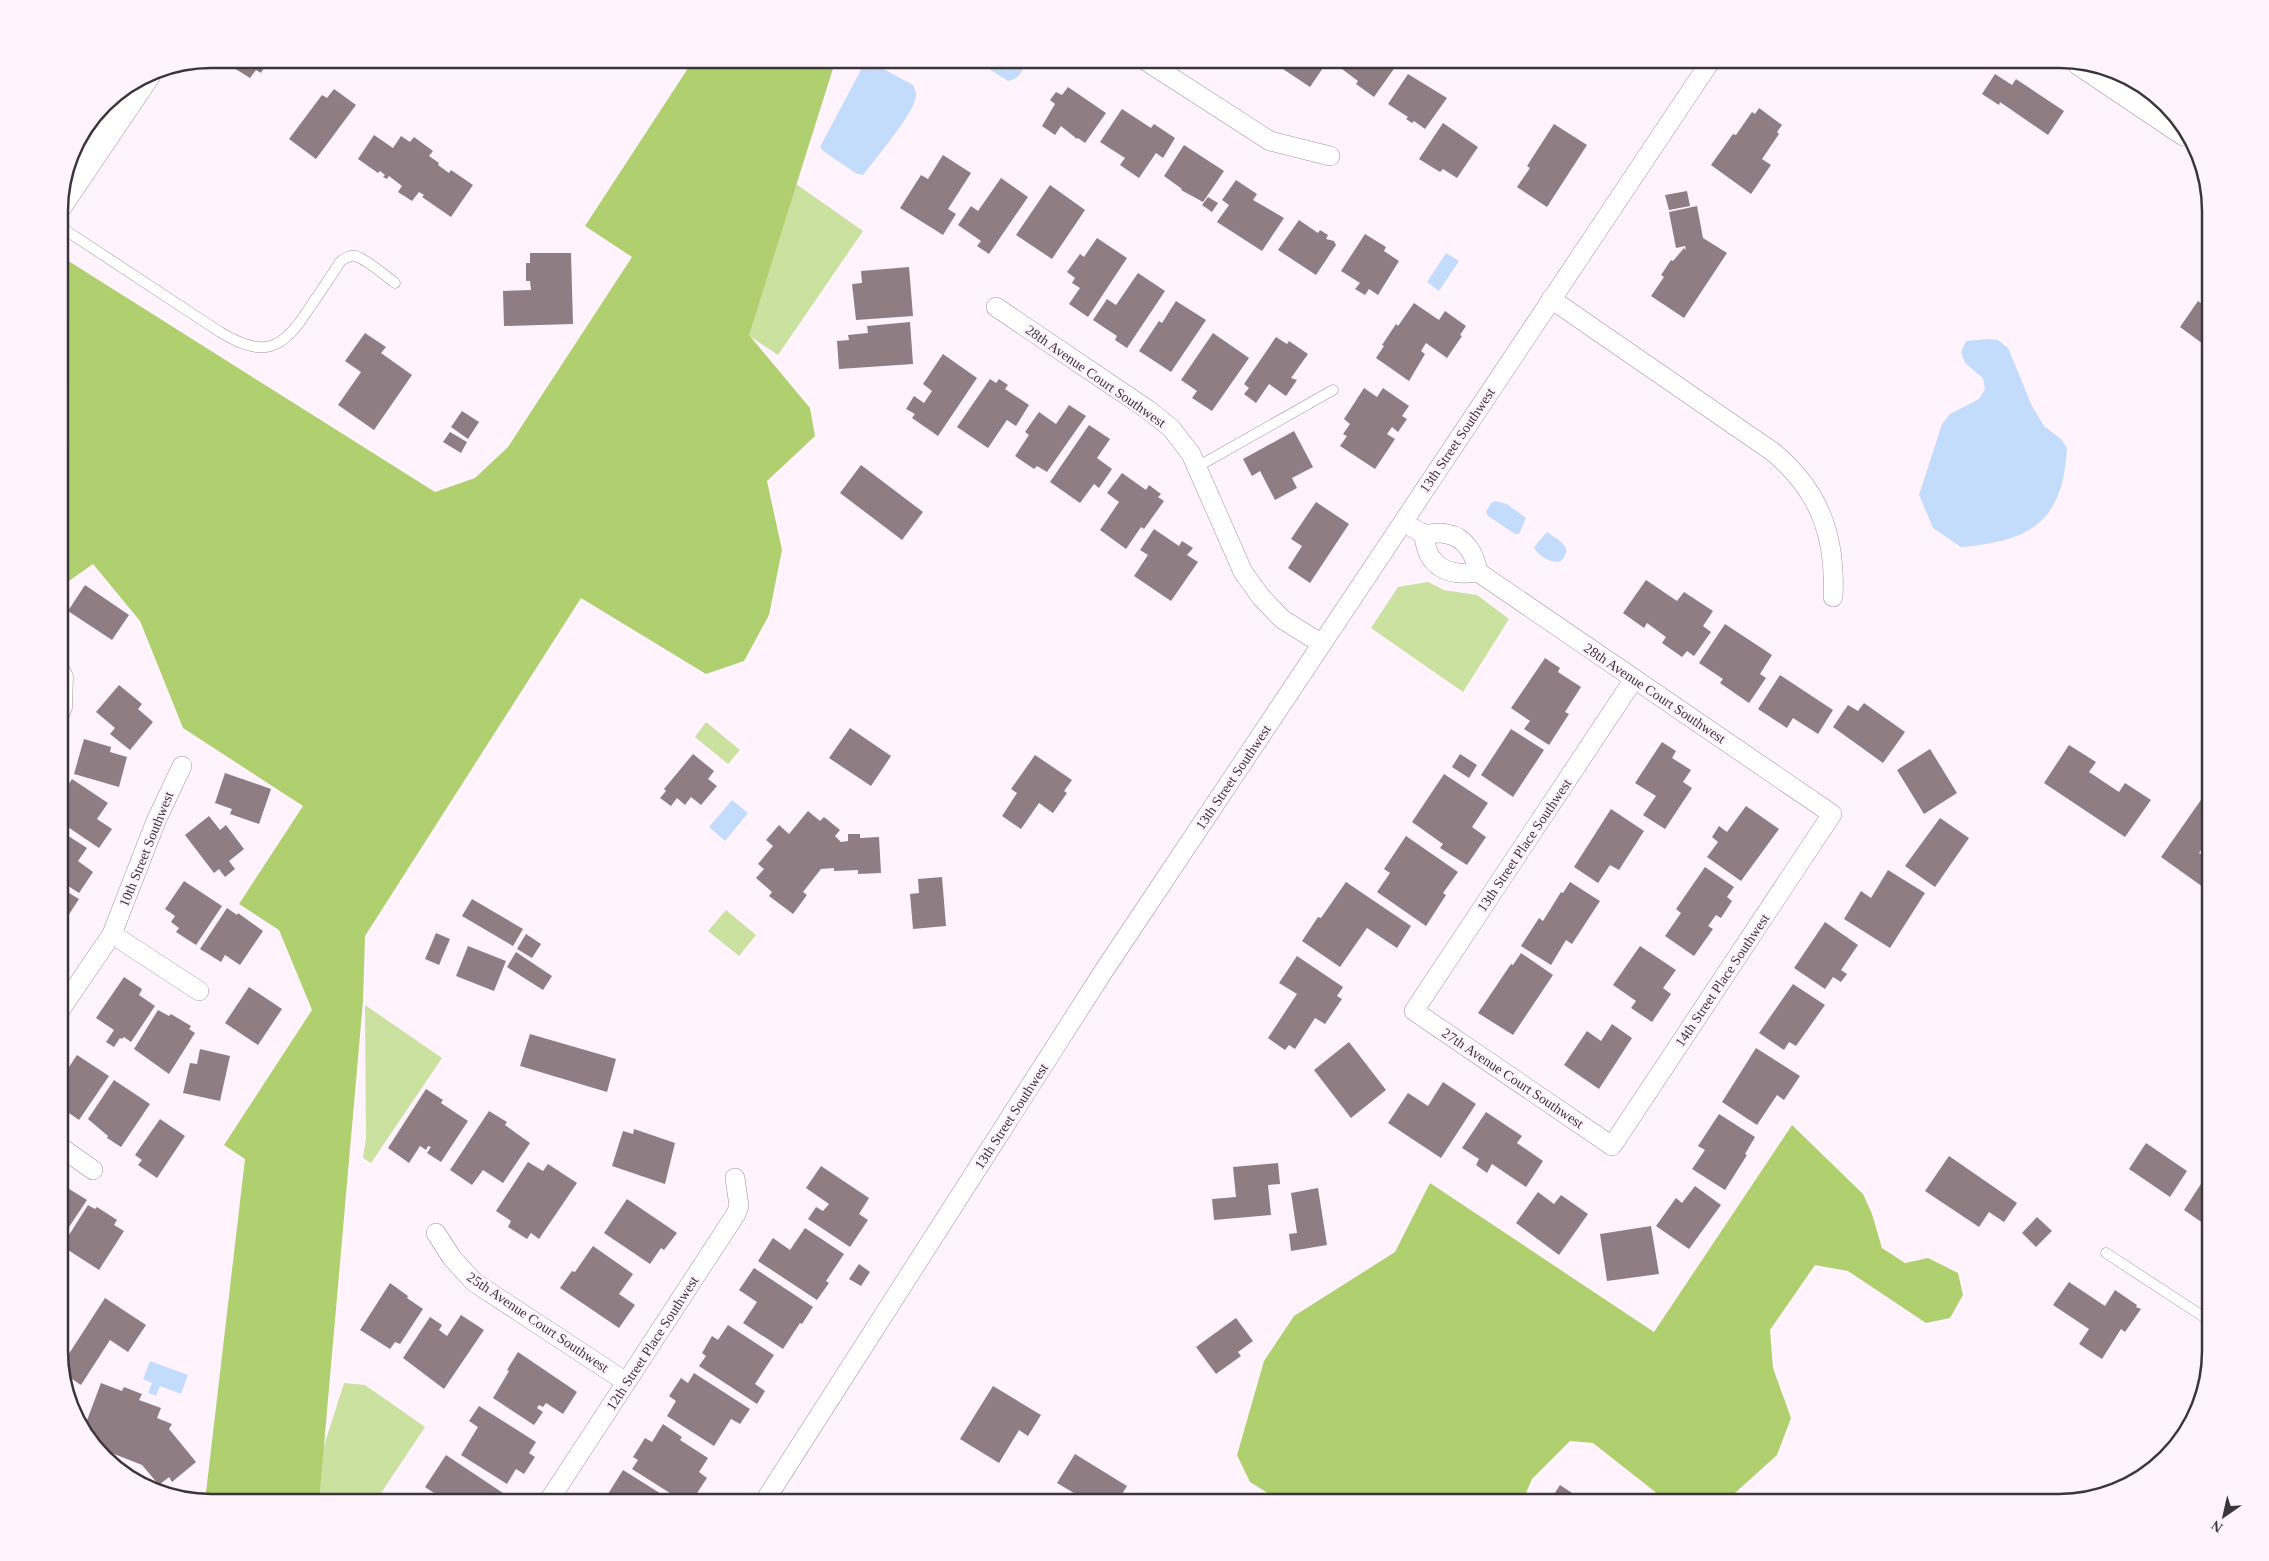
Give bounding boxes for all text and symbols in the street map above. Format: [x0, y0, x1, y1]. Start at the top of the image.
street label: 28th Avenue Court Southwest [1023, 322, 1169, 431]
street label: 13th Street Southwest [1417, 385, 1498, 495]
street label: 28th Avenue Court Southwest [1581, 640, 1728, 746]
street label: 13th Street Southwest [1193, 722, 1274, 832]
street label: 13th Street Place Southwest [1474, 776, 1575, 914]
street label: 10th Street Southwest [116, 789, 176, 909]
street label: 14th Street Place Southwest [1672, 911, 1773, 1049]
street label: 27th Avenue Court Southwest [1439, 1025, 1586, 1131]
street label: 13th Street Southwest [972, 1061, 1051, 1172]
street label: 25th Avenue Court Southwest [464, 1269, 611, 1375]
street label: 12th Street Place Southwest [603, 1273, 701, 1413]
north arrow [2199, 1491, 2249, 1541]
text: N [2209, 1517, 2225, 1535]

